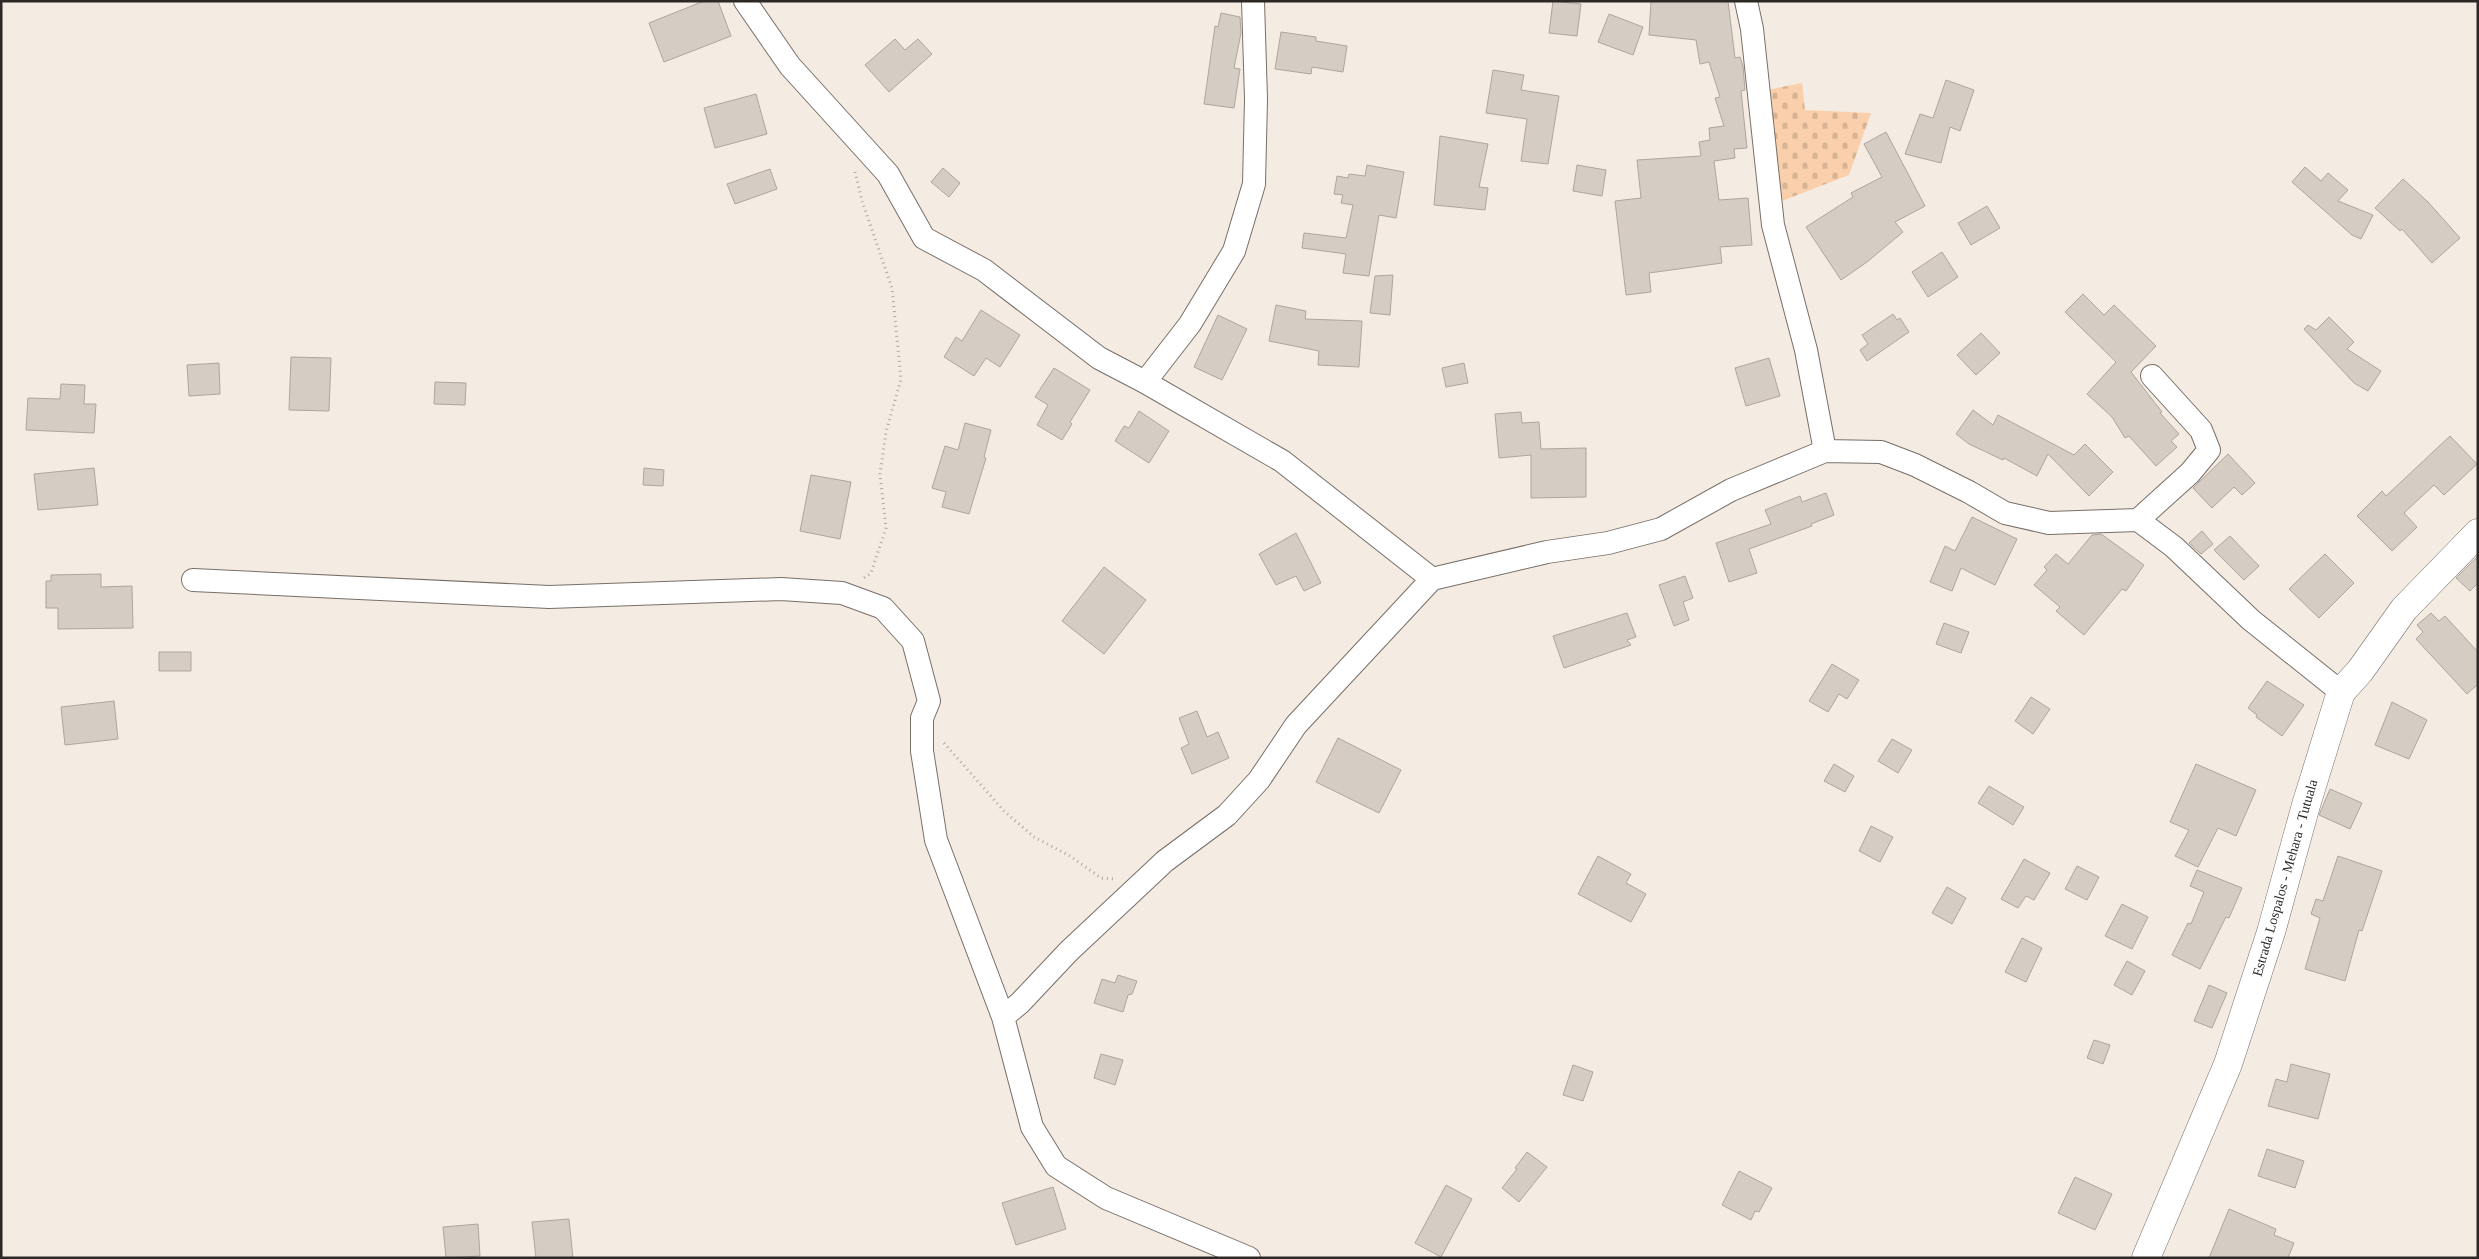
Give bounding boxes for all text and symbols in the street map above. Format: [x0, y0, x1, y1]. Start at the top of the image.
street label: Estrada Lospalos - Mehara - Tutuala [2250, 777, 2321, 978]

